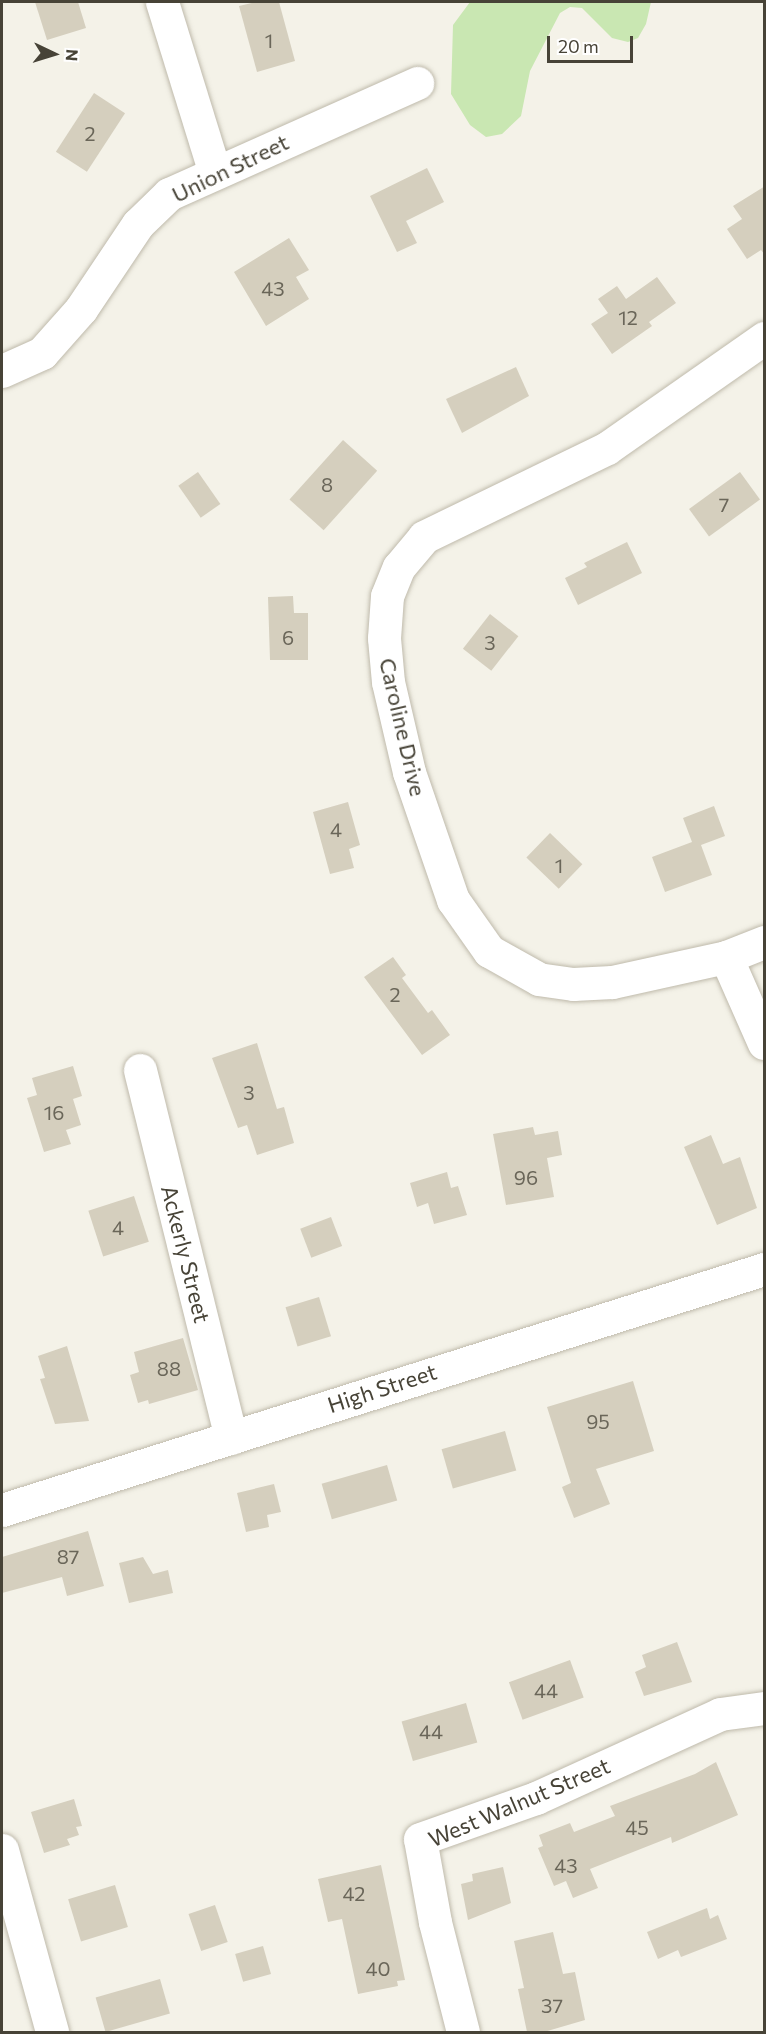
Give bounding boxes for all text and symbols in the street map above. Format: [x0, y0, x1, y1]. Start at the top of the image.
north arrow [24, 24, 84, 84]
scale bar [550, 24, 636, 62]
house number: 1 [265, 28, 273, 52]
text: 20 m [558, 35, 599, 57]
text: N [63, 49, 82, 62]
house number: 2 [84, 121, 96, 145]
street label: Union Street [167, 128, 293, 208]
house number: 43 [261, 276, 285, 300]
house number: 12 [618, 305, 638, 329]
house number: 8 [321, 472, 333, 496]
house number: 7 [719, 492, 729, 516]
house number: 6 [282, 625, 294, 649]
house number: 3 [484, 630, 496, 654]
street label: Caroline Drive [374, 655, 432, 799]
house number: 4 [330, 817, 342, 841]
house number: 1 [555, 853, 563, 877]
house number: 2 [389, 982, 401, 1006]
house number: 3 [243, 1080, 255, 1104]
house number: 16 [44, 1100, 64, 1124]
house number: 96 [514, 1165, 538, 1189]
street label: Ackerly Street [156, 1183, 216, 1325]
house number: 4 [112, 1215, 124, 1239]
house number: 88 [157, 1356, 181, 1380]
street label: High Street [324, 1358, 440, 1418]
house number: 95 [586, 1409, 610, 1433]
house number: 87 [57, 1544, 79, 1568]
house number: 44 [534, 1678, 558, 1702]
house number: 44 [419, 1719, 443, 1743]
street label: West Walnut Street [424, 1752, 614, 1852]
house number: 45 [625, 1815, 649, 1839]
house number: 43 [554, 1853, 578, 1877]
house number: 42 [343, 1881, 365, 1905]
house number: 40 [365, 1956, 391, 1980]
house number: 37 [541, 1993, 563, 2017]

